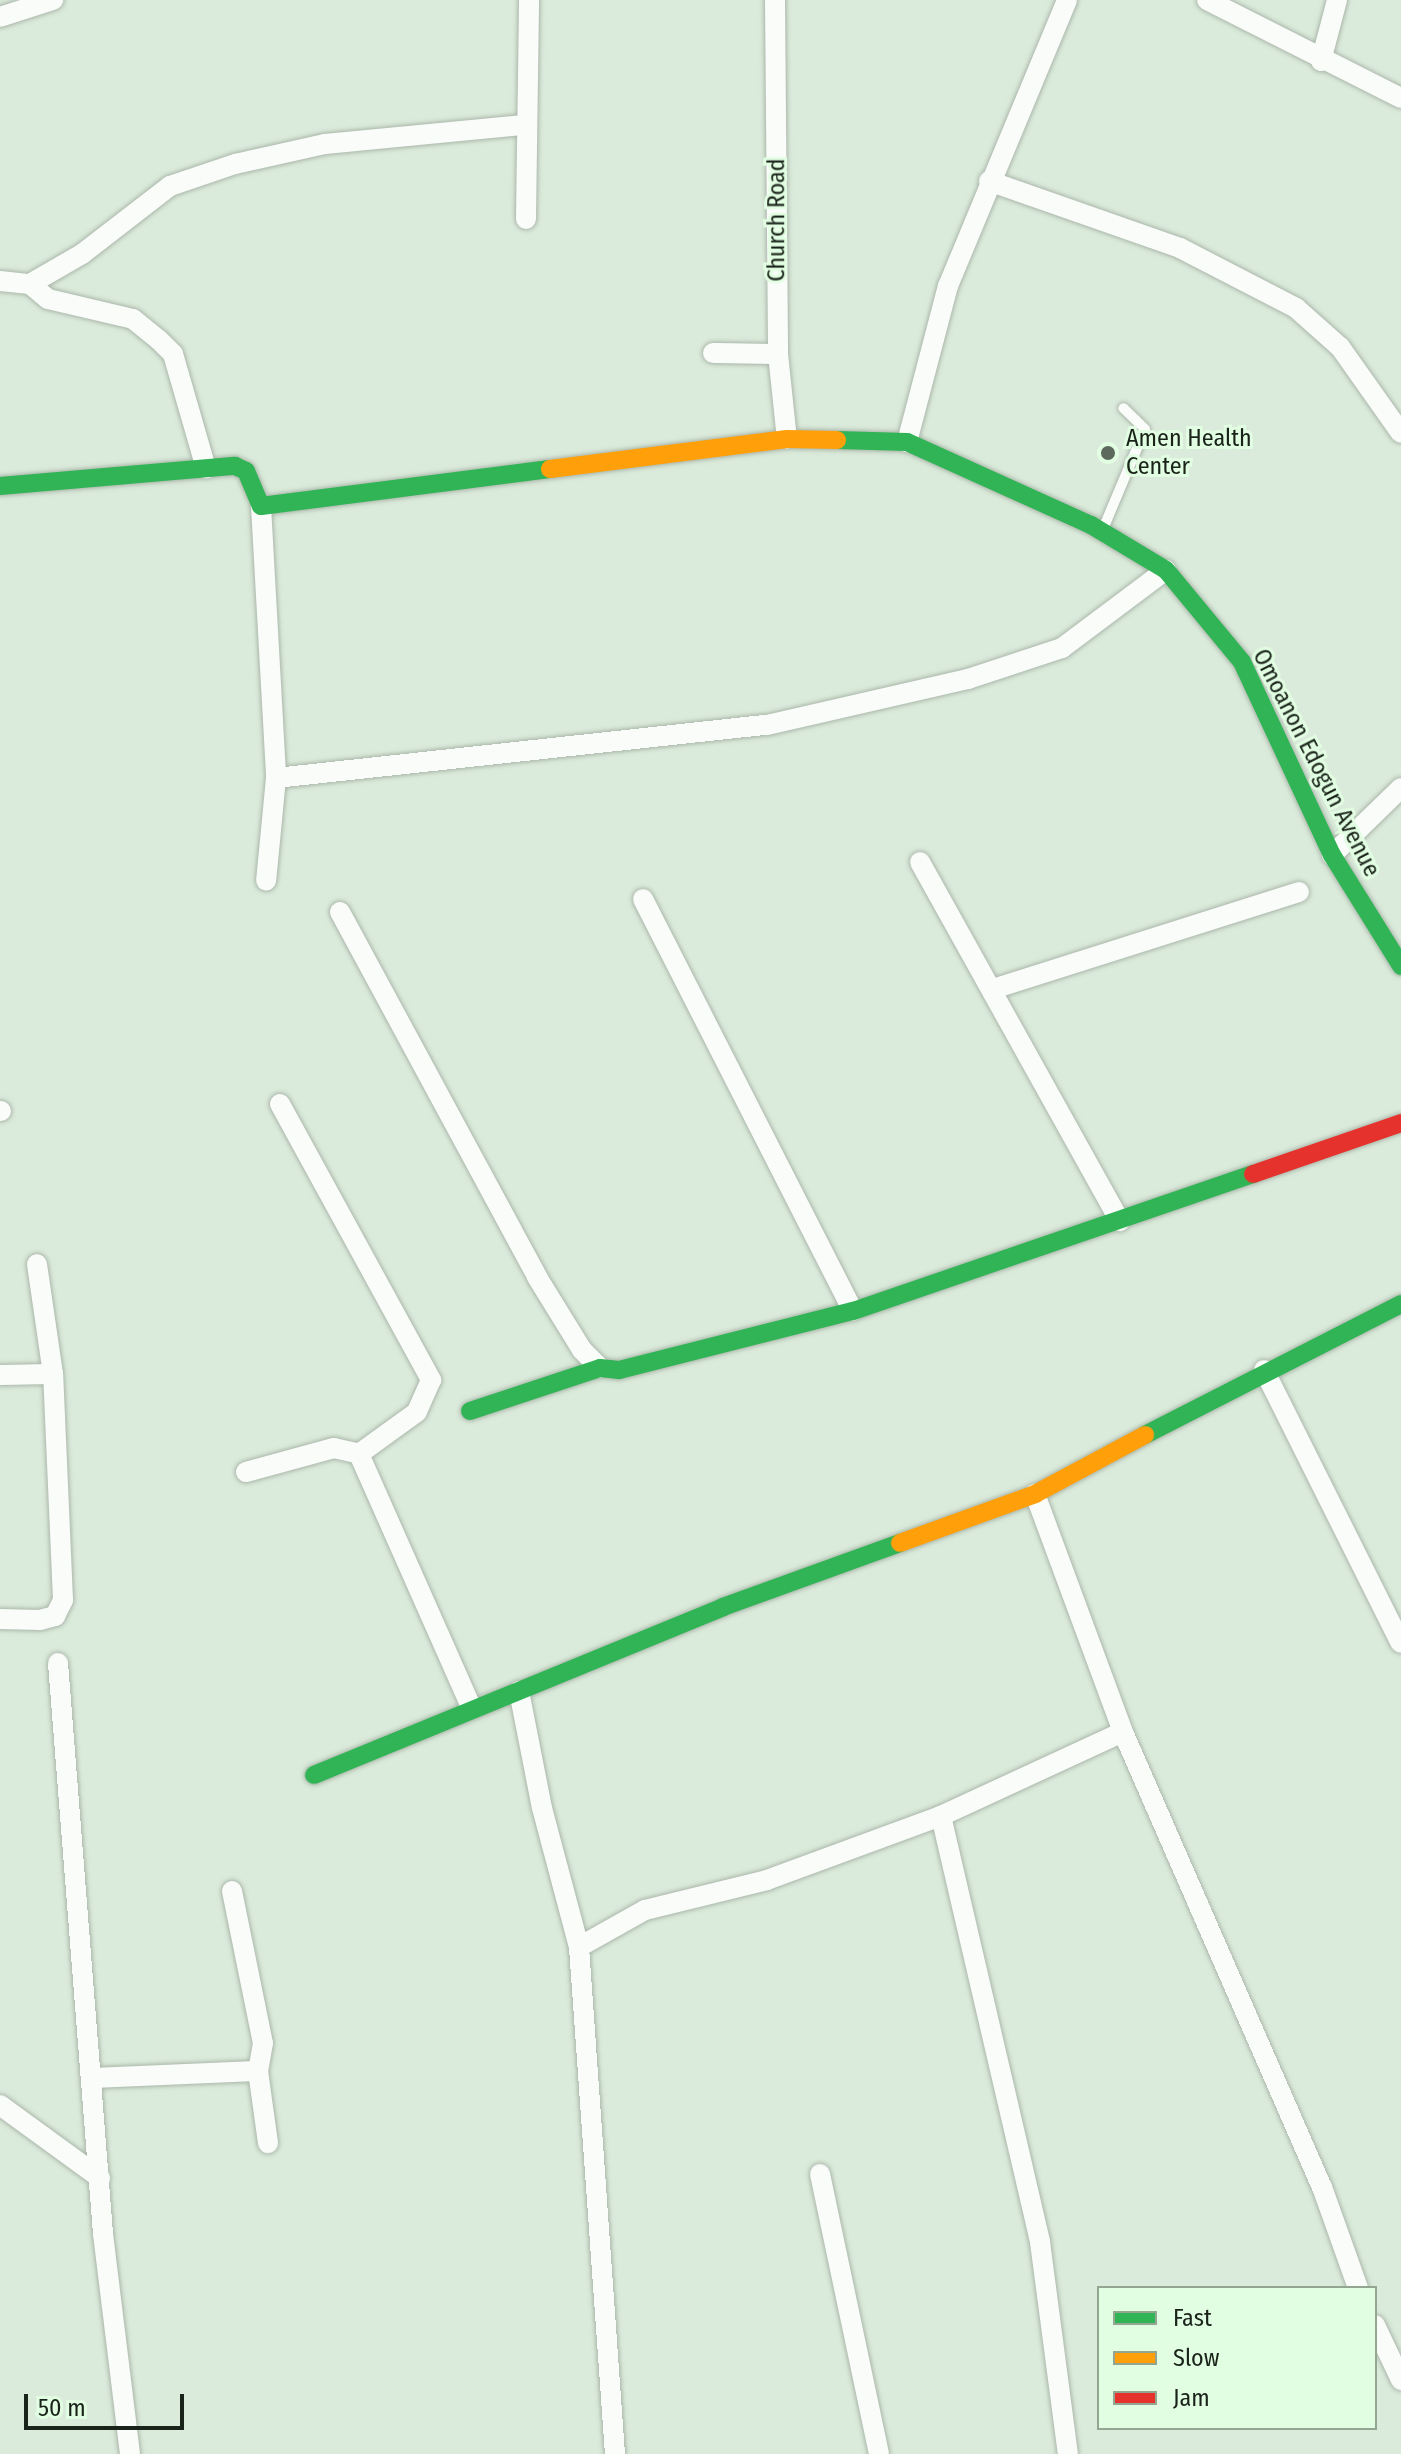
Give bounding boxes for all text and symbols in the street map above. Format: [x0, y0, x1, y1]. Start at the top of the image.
street label: Church Road [763, 158, 791, 282]
place label: Amen Health Center [1126, 425, 1252, 481]
marker: Amen Health Center [1097, 442, 1119, 464]
street label: Omoanon Edogun Avenue [1246, 644, 1386, 882]
legend [1097, 2286, 1377, 2430]
text: Fast [1173, 2304, 1212, 2332]
text: Slow [1173, 2344, 1219, 2372]
scale bar [28, 2378, 188, 2428]
text: Jam [1173, 2384, 1210, 2412]
text: 50 m [38, 2394, 86, 2422]

